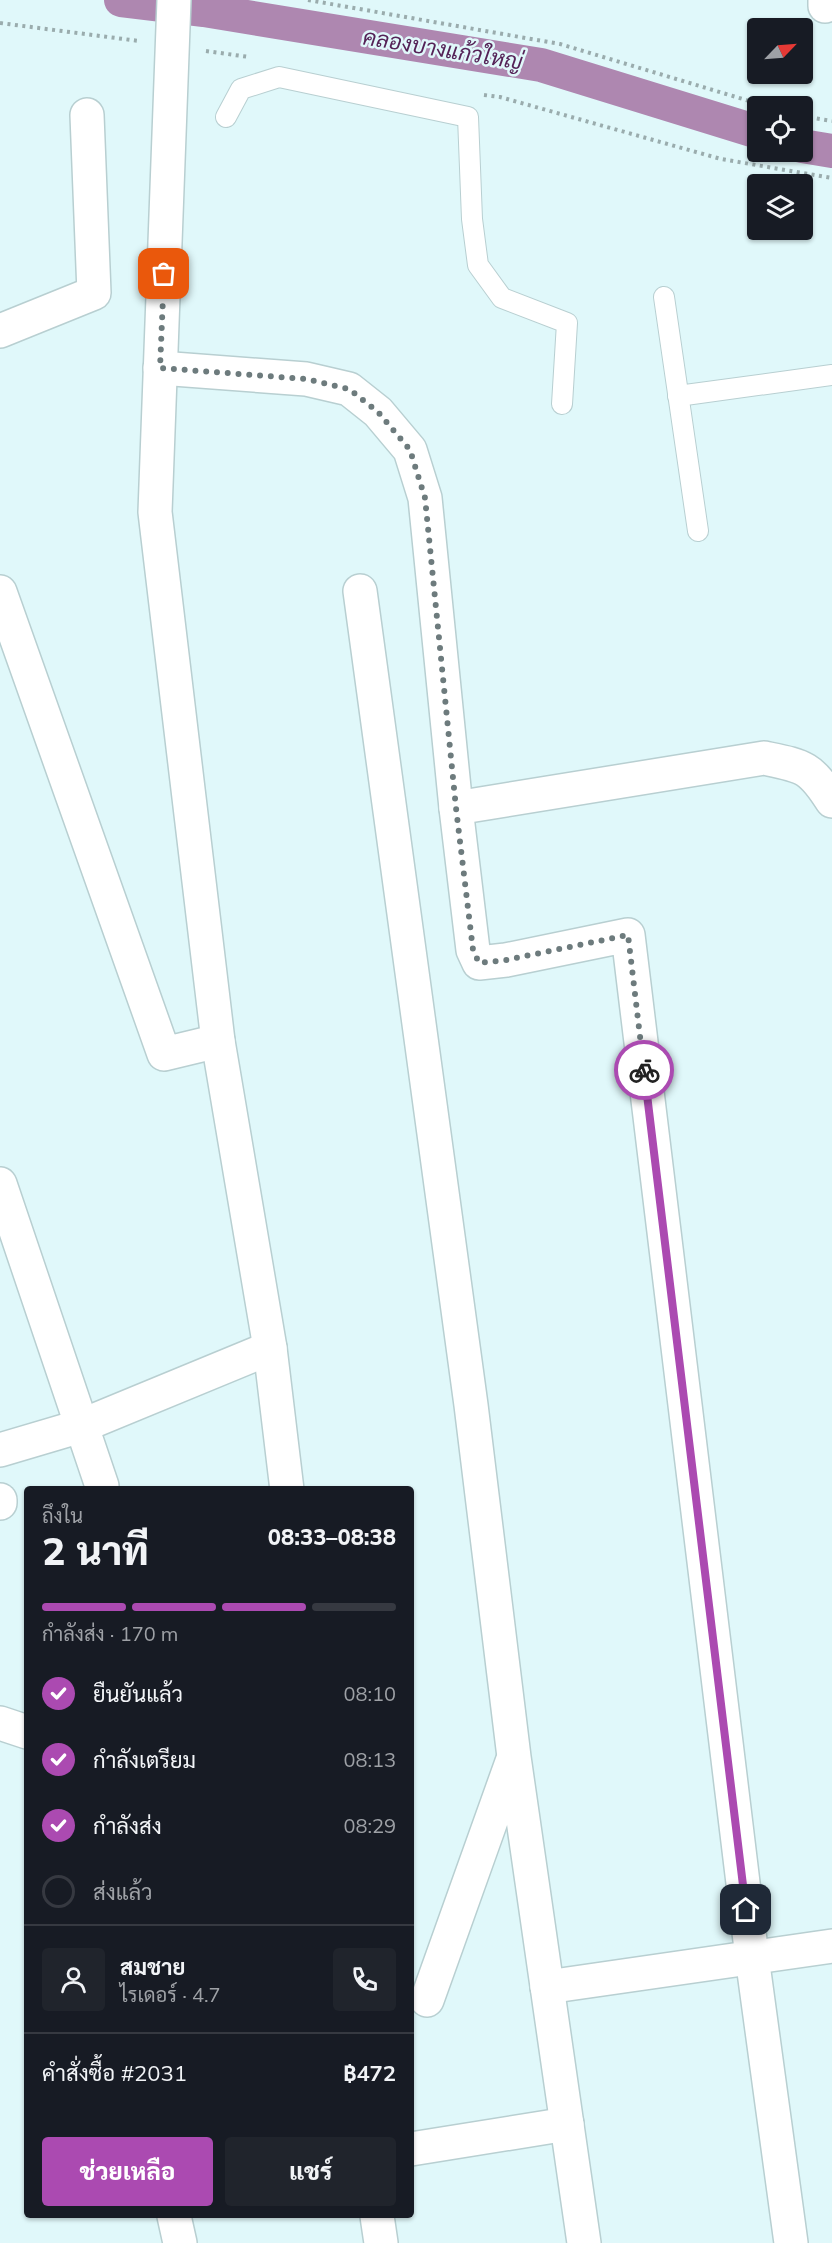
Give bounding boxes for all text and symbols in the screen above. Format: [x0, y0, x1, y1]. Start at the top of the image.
north arrow [747, 18, 813, 84]
map controls [747, 18, 813, 240]
water label: คลองบางแก้วใหญ่ [361, 23, 526, 76]
button: locate [747, 96, 813, 162]
button: layers [747, 174, 813, 240]
pin [138, 248, 189, 299]
icon: bag [147, 257, 180, 290]
courier [614, 1040, 674, 1100]
icon: bike [628, 1054, 661, 1087]
text: ถึงใน [42, 1503, 83, 1528]
text: 08:33–08:38 [268, 1523, 396, 1551]
text: 2 นาที [42, 1526, 149, 1575]
text: กำลังส่ง · 170 m [42, 1621, 178, 1646]
icon: check [42, 1677, 75, 1710]
text: ยืนยันแล้ว [93, 1680, 183, 1708]
text: 08:10 [343, 1681, 396, 1706]
icon: check [42, 1743, 75, 1776]
text: กำลังเตรียม [93, 1746, 196, 1774]
text: 08:13 [343, 1747, 396, 1772]
icon: check [42, 1809, 75, 1842]
text: กำลังส่ง [93, 1812, 162, 1840]
text: 08:29 [343, 1813, 396, 1838]
text: ส่งแล้ว [93, 1878, 153, 1906]
pin [720, 1884, 771, 1935]
icon: home [729, 1893, 762, 1926]
button: person [42, 1948, 105, 2011]
button: phone [333, 1948, 396, 2011]
text: สมชาย [120, 1953, 186, 1981]
text: ไรเดอร์ · 4.7 [120, 1982, 221, 2007]
text: คำสั่งซื้อ #2031 [42, 2059, 187, 2087]
text: ฿472 [343, 2059, 396, 2087]
button: ช่วยเหลือ [42, 2137, 213, 2206]
button: แชร์ [225, 2137, 396, 2206]

